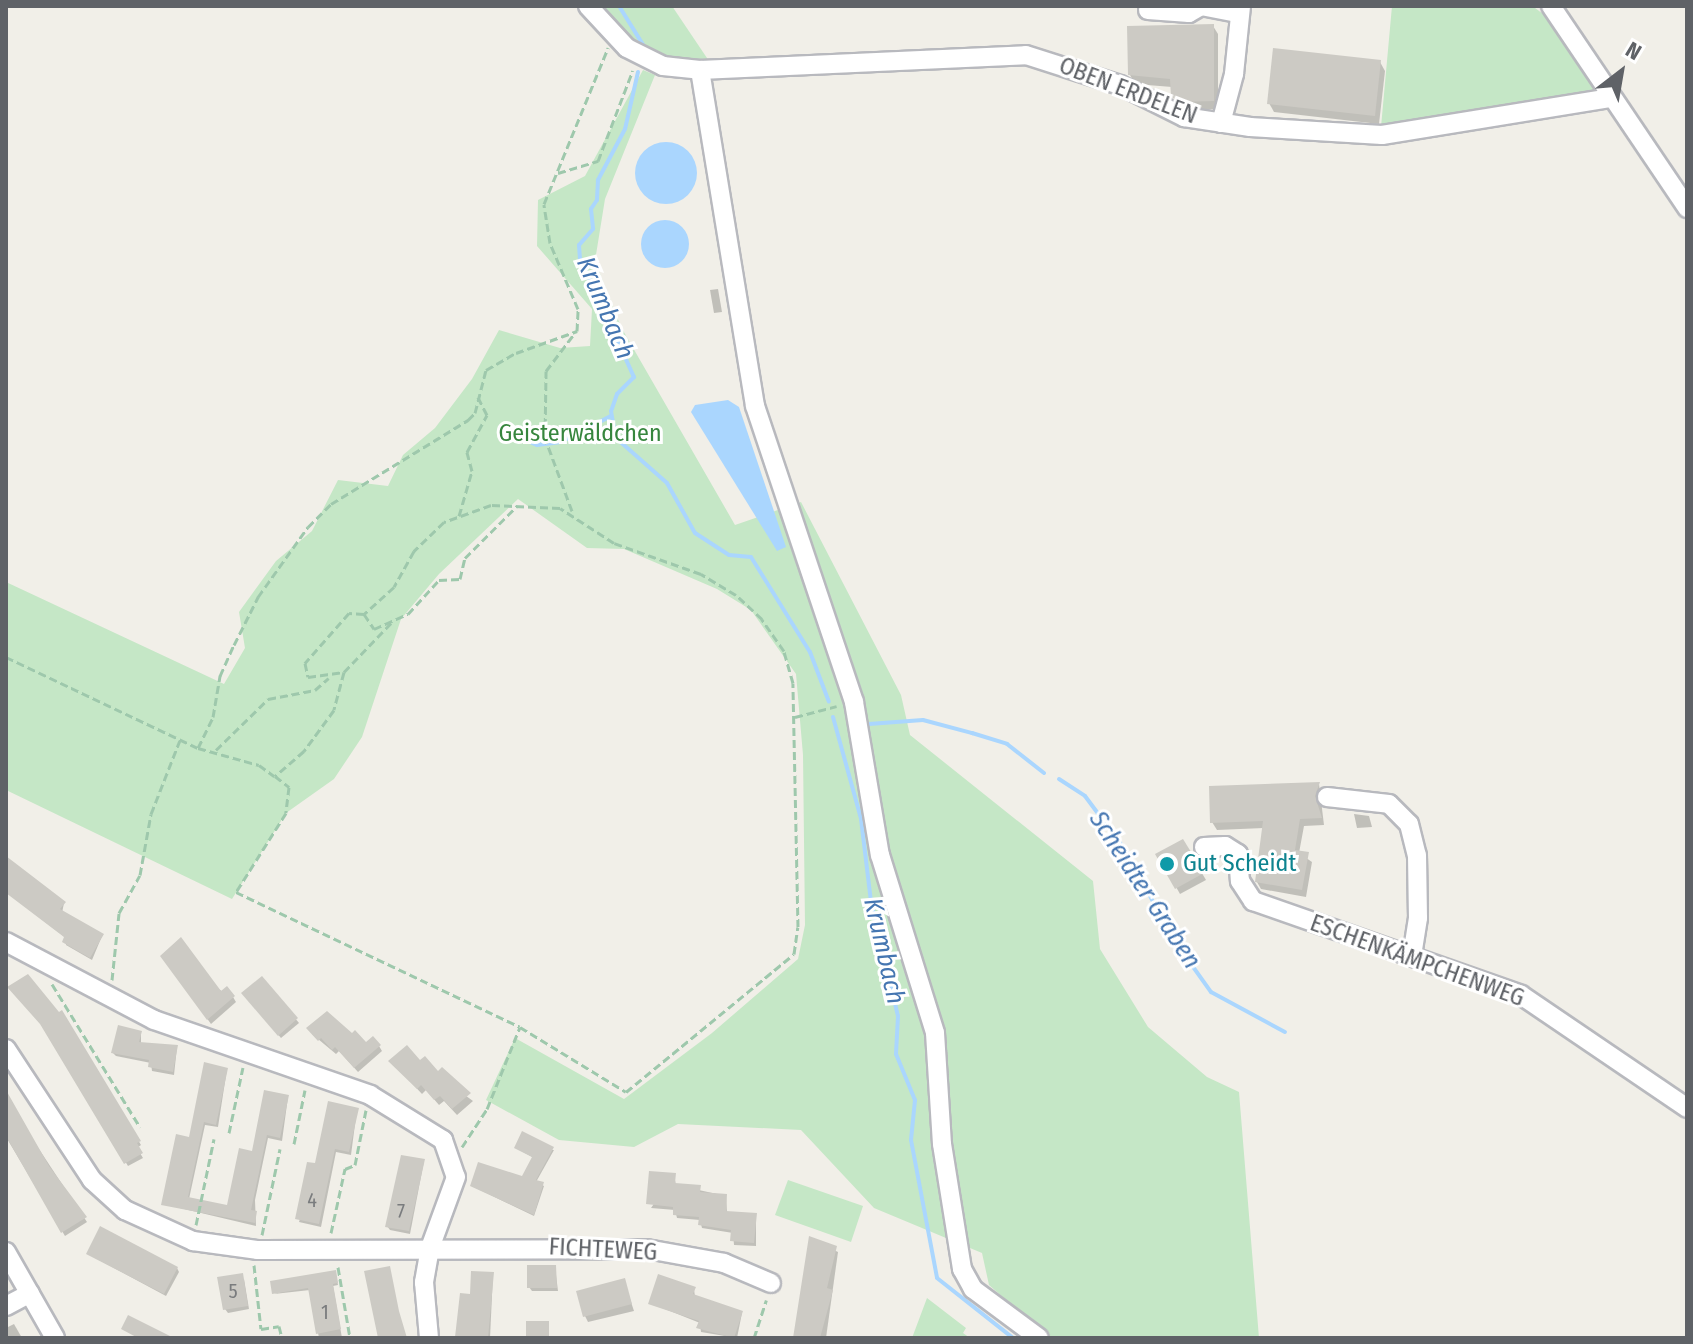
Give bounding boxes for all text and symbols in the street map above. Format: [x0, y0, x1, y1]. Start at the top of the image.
north arrow [1581, 32, 1661, 112]
text: N [1621, 36, 1646, 66]
street label: OBEN ERDELEN [1055, 51, 1201, 131]
water label: Krumbach [570, 252, 640, 364]
park label: Geisterwäldchen [498, 420, 662, 448]
water label: Scheidter Graben [1082, 805, 1208, 975]
place label: Gut Scheidt [1183, 850, 1296, 878]
marker: Gut Scheidt [1158, 855, 1176, 873]
water label: Krumbach [857, 895, 911, 1007]
street label: ESCHENKÄMPCHENWEG [1306, 909, 1528, 1013]
house number: 4 [307, 1188, 317, 1212]
house number: 7 [397, 1199, 405, 1223]
street label: FICHTEWEG [548, 1233, 658, 1267]
house number: 5 [228, 1279, 238, 1303]
house number: 1 [321, 1300, 329, 1324]

